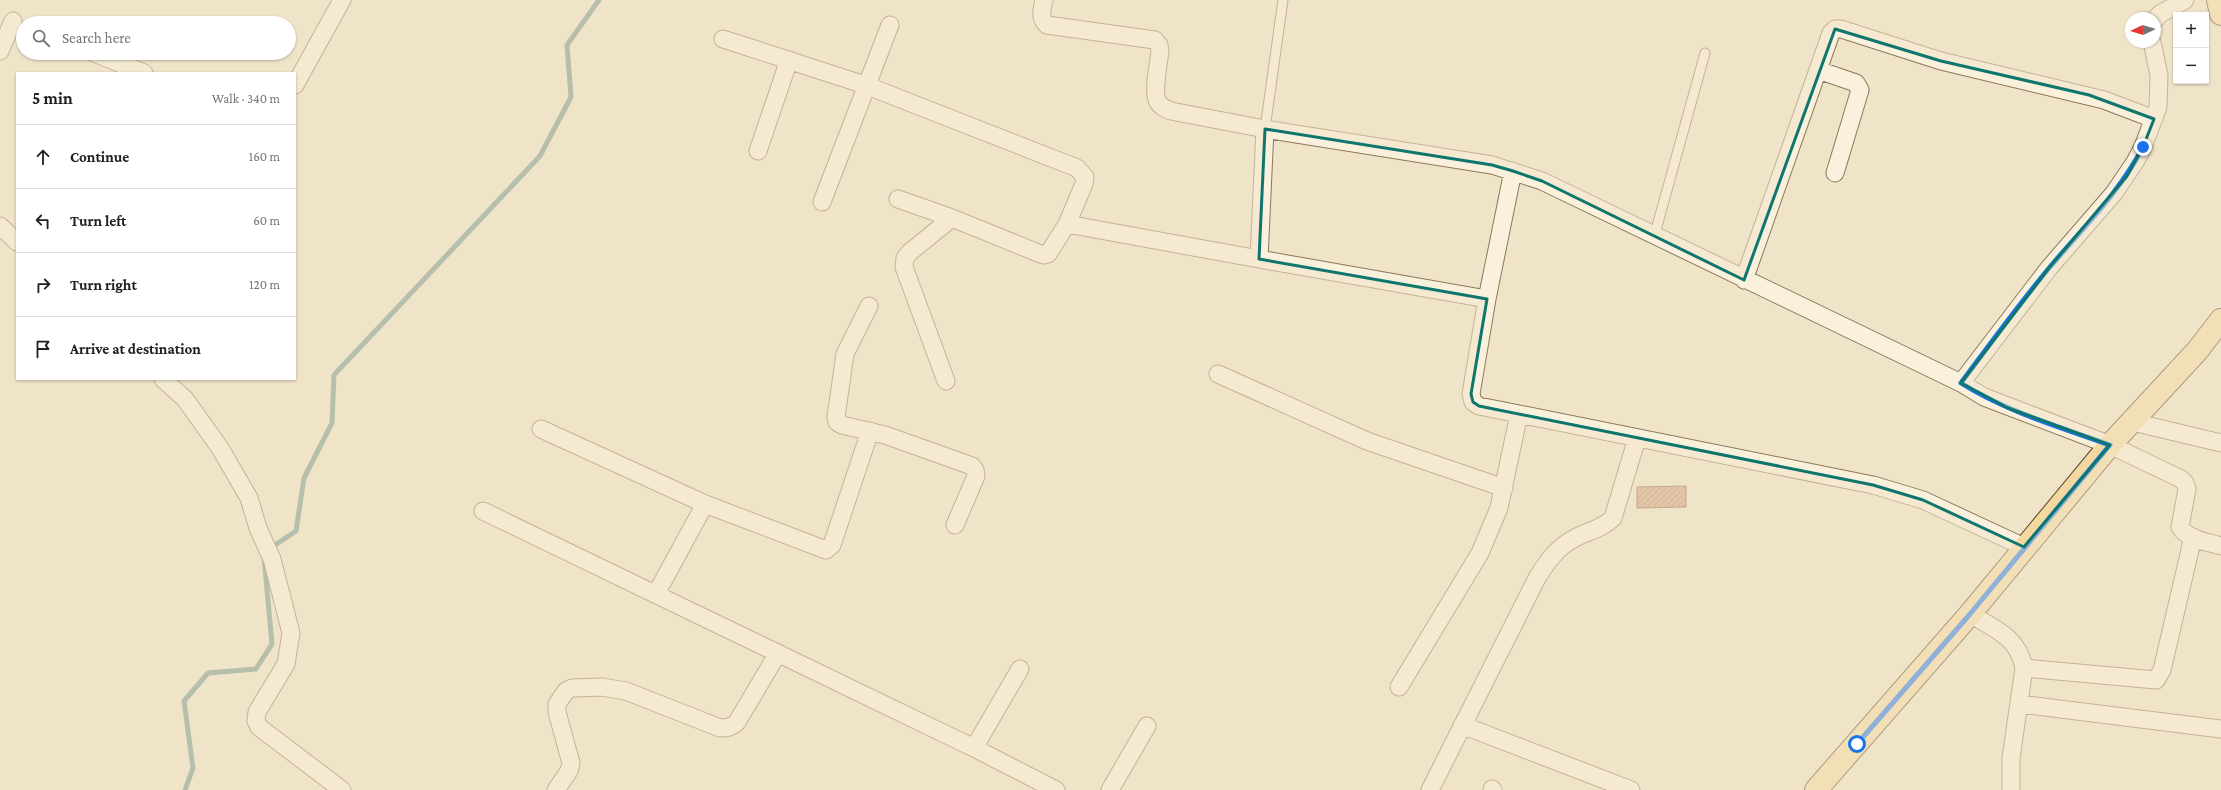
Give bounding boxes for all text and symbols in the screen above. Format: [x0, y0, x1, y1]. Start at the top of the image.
north arrow [2125, 12, 2161, 48]
map controls [2173, 12, 2209, 84]
button: + [2173, 12, 2209, 48]
search box [16, 16, 296, 60]
icon: search [30, 27, 52, 49]
text: Search here [62, 30, 131, 46]
button: − [2173, 48, 2209, 84]
text: 5 min [32, 89, 73, 108]
text: Walk · 340 m [212, 91, 280, 106]
route end [2134, 138, 2152, 156]
icon: ahead [32, 146, 54, 168]
text: Continue [70, 149, 129, 165]
text: 160 m [249, 149, 280, 164]
icon: left [32, 210, 54, 232]
text: Turn left [70, 213, 126, 229]
text: 60 m [253, 213, 280, 228]
icon: right [32, 274, 54, 296]
text: Turn right [70, 277, 137, 293]
text: 120 m [249, 277, 280, 292]
icon: arrive [32, 338, 54, 360]
text: Arrive at destination [70, 341, 201, 357]
route start [1848, 735, 1866, 753]

